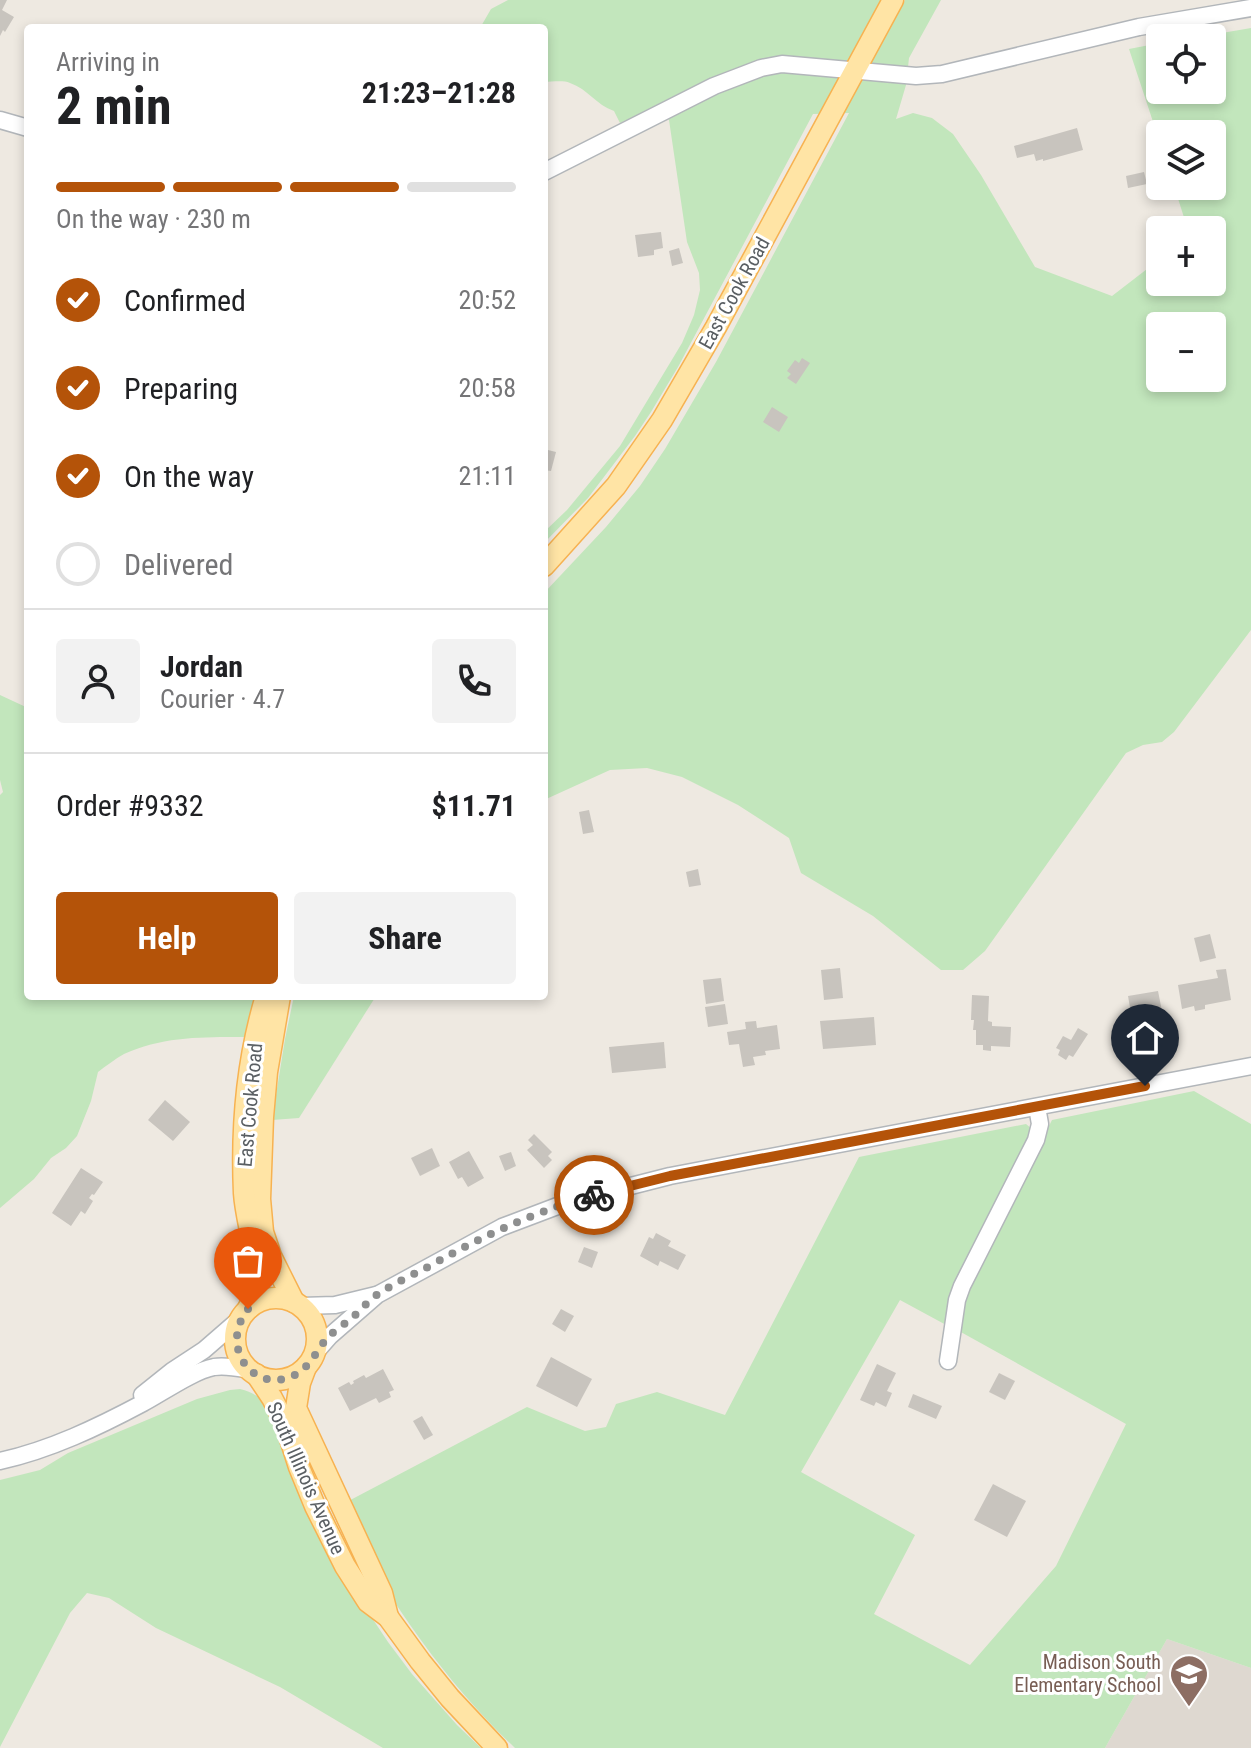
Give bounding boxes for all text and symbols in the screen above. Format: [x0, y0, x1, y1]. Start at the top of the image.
map controls [1146, 24, 1226, 392]
button: locate [1146, 24, 1226, 104]
text: Arriving in [56, 47, 160, 77]
text: 21:23–21:28 [362, 75, 516, 110]
text: 2 min [56, 76, 172, 137]
button: layers [1146, 120, 1226, 200]
text: On the way · 230 m [56, 204, 251, 234]
button: + [1146, 216, 1226, 296]
street label: East Cook Road [693, 233, 775, 353]
icon: check [56, 278, 100, 322]
text: Confirmed [124, 283, 246, 318]
text: 20:52 [459, 285, 516, 315]
button: − [1146, 312, 1226, 392]
icon: check [56, 366, 100, 410]
text: Preparing [124, 371, 238, 406]
text: 20:58 [459, 373, 516, 403]
icon: check [56, 454, 100, 498]
text: On the way [124, 459, 254, 494]
text: 21:11 [459, 461, 516, 491]
text: Delivered [124, 547, 233, 582]
button: person [56, 639, 140, 723]
button: phone [432, 639, 516, 723]
text: Jordan [160, 649, 243, 684]
text: Courier · 4.7 [160, 684, 285, 714]
text: Order #9332 [56, 788, 204, 823]
text: $11.71 [431, 788, 516, 823]
button: Help [56, 892, 278, 984]
button: Share [294, 892, 516, 984]
pin [1111, 1004, 1179, 1086]
icon: home [1123, 1016, 1167, 1060]
street label: East Cook Road [233, 1042, 267, 1168]
courier [554, 1155, 634, 1235]
icon: bike [572, 1173, 616, 1217]
pin [214, 1227, 282, 1309]
icon: bag [226, 1239, 270, 1283]
street label: South Illinois Avenue [262, 1398, 350, 1558]
place label: Madison South Elementary School [1014, 1650, 1161, 1697]
school or university icon: Madison South Elementary School [1168, 1653, 1210, 1708]

